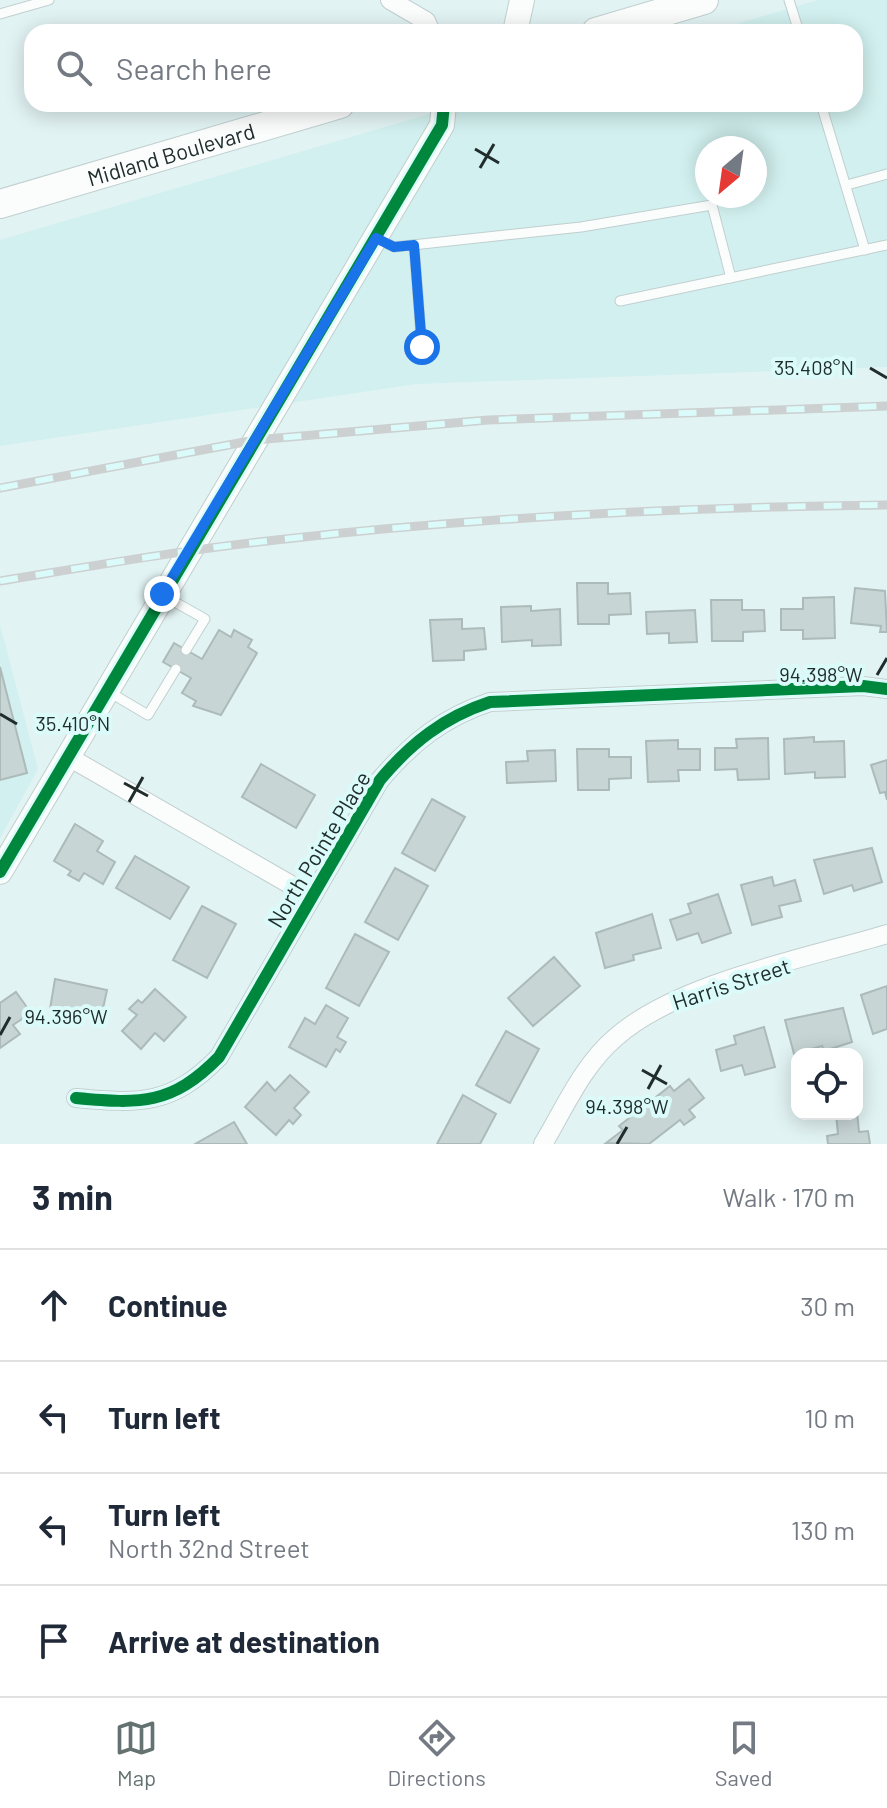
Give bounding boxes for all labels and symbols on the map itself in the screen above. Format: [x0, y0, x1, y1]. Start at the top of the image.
street label: Midland Boulevard [84, 117, 258, 191]
north arrow [695, 136, 767, 208]
route start [404, 329, 440, 365]
text: 35.408°N [774, 355, 854, 379]
route end [144, 576, 180, 612]
text: 94.398°W [779, 662, 863, 686]
text: 35.410°N [36, 711, 110, 735]
street label: North Pointe Place [261, 766, 375, 932]
street label: Harris Street [669, 952, 793, 1014]
text: 94.396°W [24, 1004, 108, 1028]
text: 94.398°W [585, 1094, 669, 1118]

